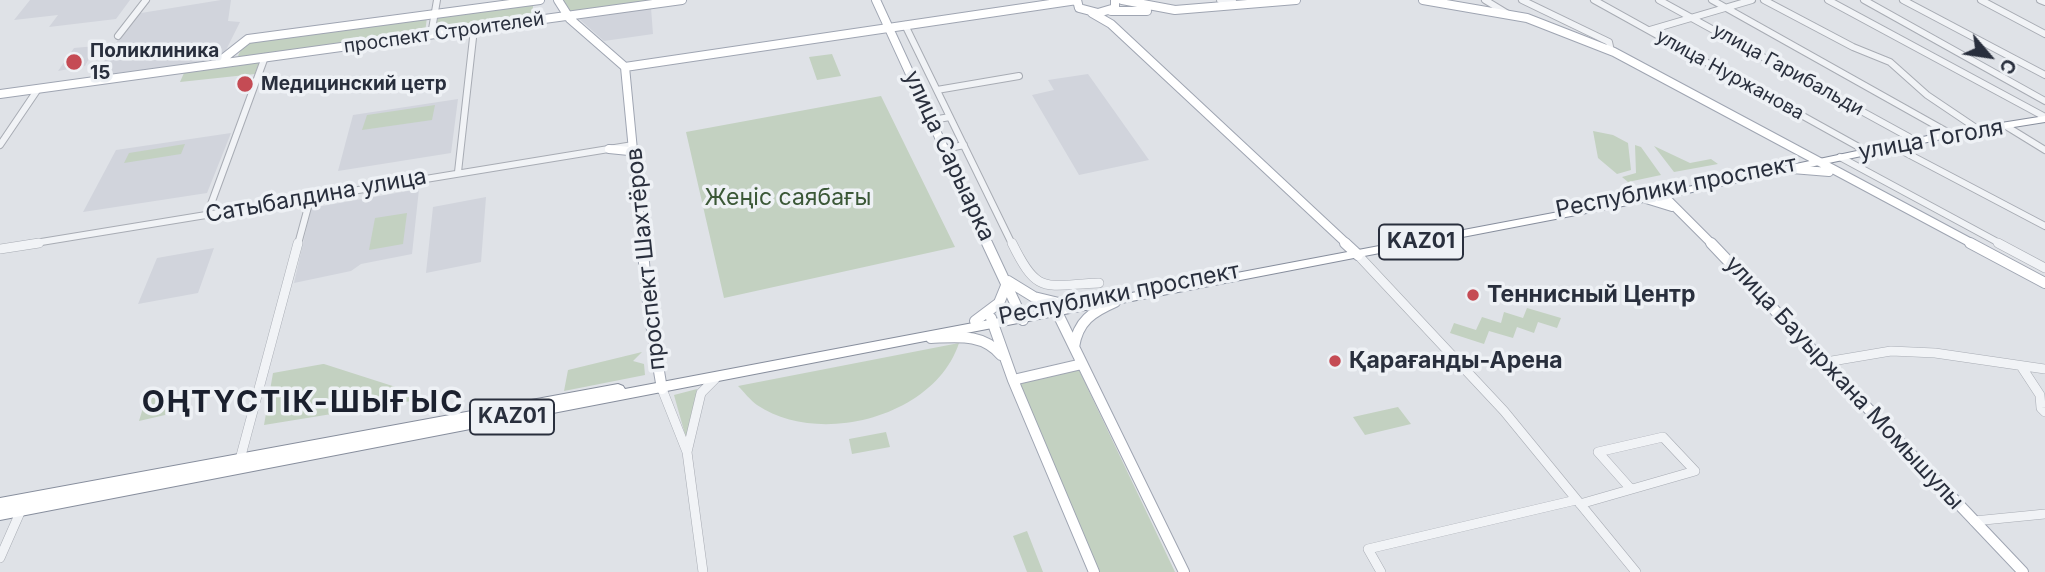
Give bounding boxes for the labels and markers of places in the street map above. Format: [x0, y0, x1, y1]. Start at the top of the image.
place label: Поликлиника 15 [90, 40, 219, 84]
marker: Поликлиника 15 [64, 52, 84, 72]
place label: Медицинский цетр [261, 73, 447, 95]
marker: Медицинский цетр [235, 74, 255, 94]
place label: Теннисный Центр [1487, 281, 1695, 309]
marker: Теннисный Центр [1465, 287, 1481, 303]
place label: Қарағанды-Арена [1349, 347, 1563, 375]
marker: Қарағанды-Арена [1327, 353, 1343, 369]

